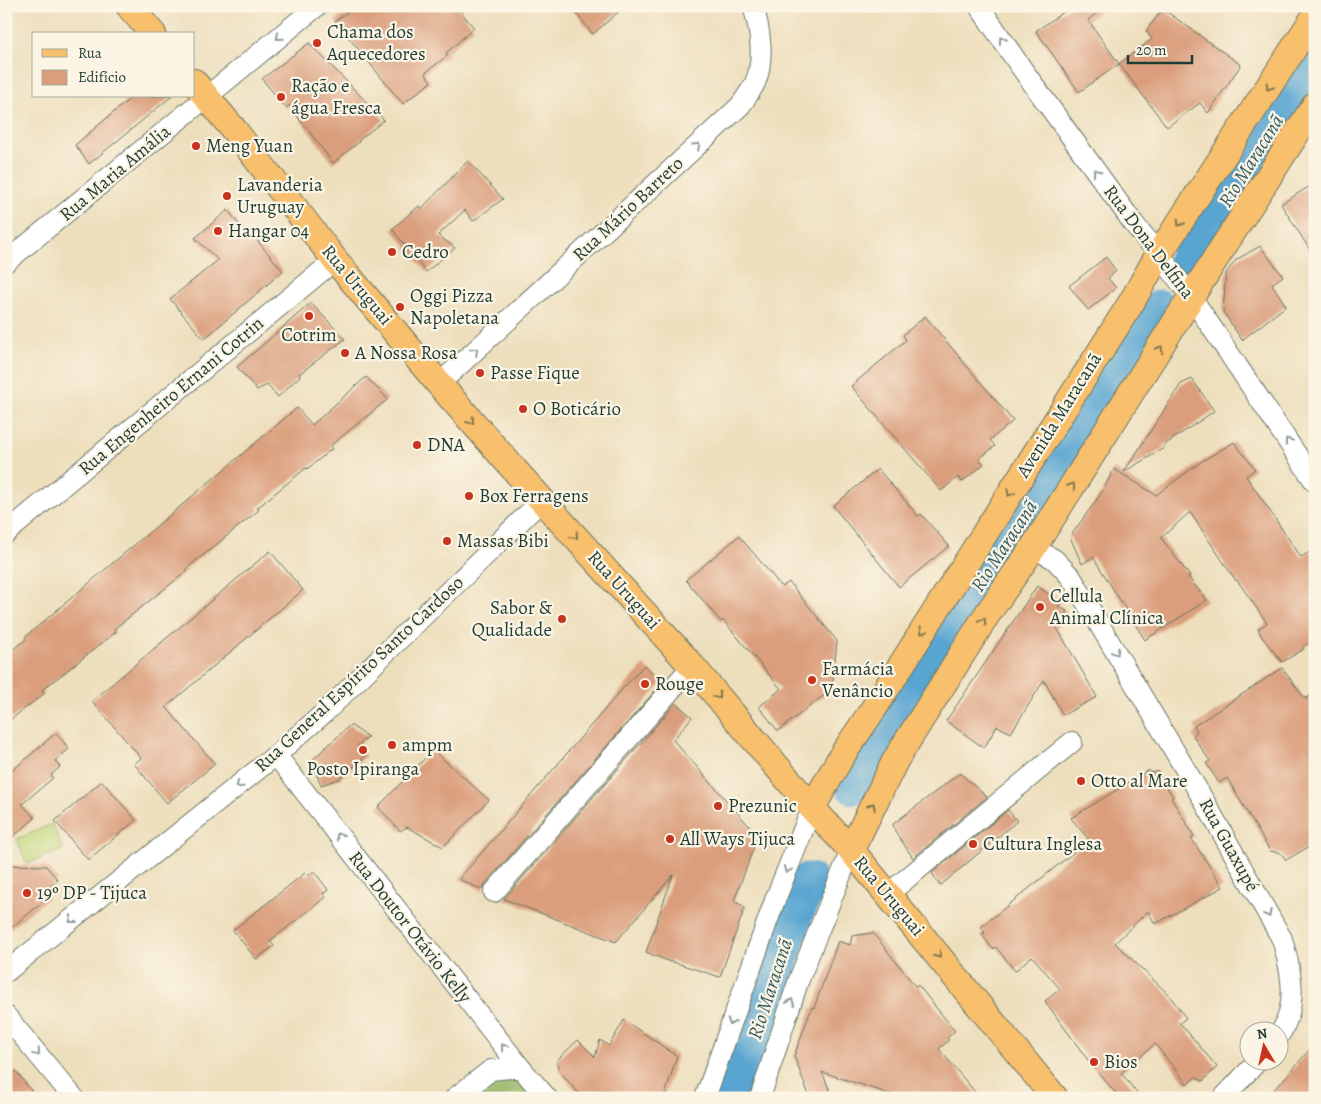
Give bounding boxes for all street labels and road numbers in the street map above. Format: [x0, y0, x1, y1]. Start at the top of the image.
street label: Rua Maria Amália [54, 119, 176, 227]
street label: Rua Mário Barreto [567, 151, 689, 267]
street label: Rua Dona Delfina [1097, 180, 1201, 305]
street label: Rua Uruguai [316, 239, 398, 331]
street label: Rua Engenheiro Ernani Cotrin [73, 311, 269, 481]
street label: Avenida Maracanã [1010, 348, 1108, 483]
street label: Rua Uruguai [582, 545, 666, 635]
street label: Rua General Espírito Santo Cardoso [249, 570, 469, 778]
street label: Rua Guaxupé [1193, 794, 1265, 896]
street label: Rua Doutor Otávio Kelly [342, 846, 478, 1009]
street label: Rua Uruguai [848, 850, 930, 942]

